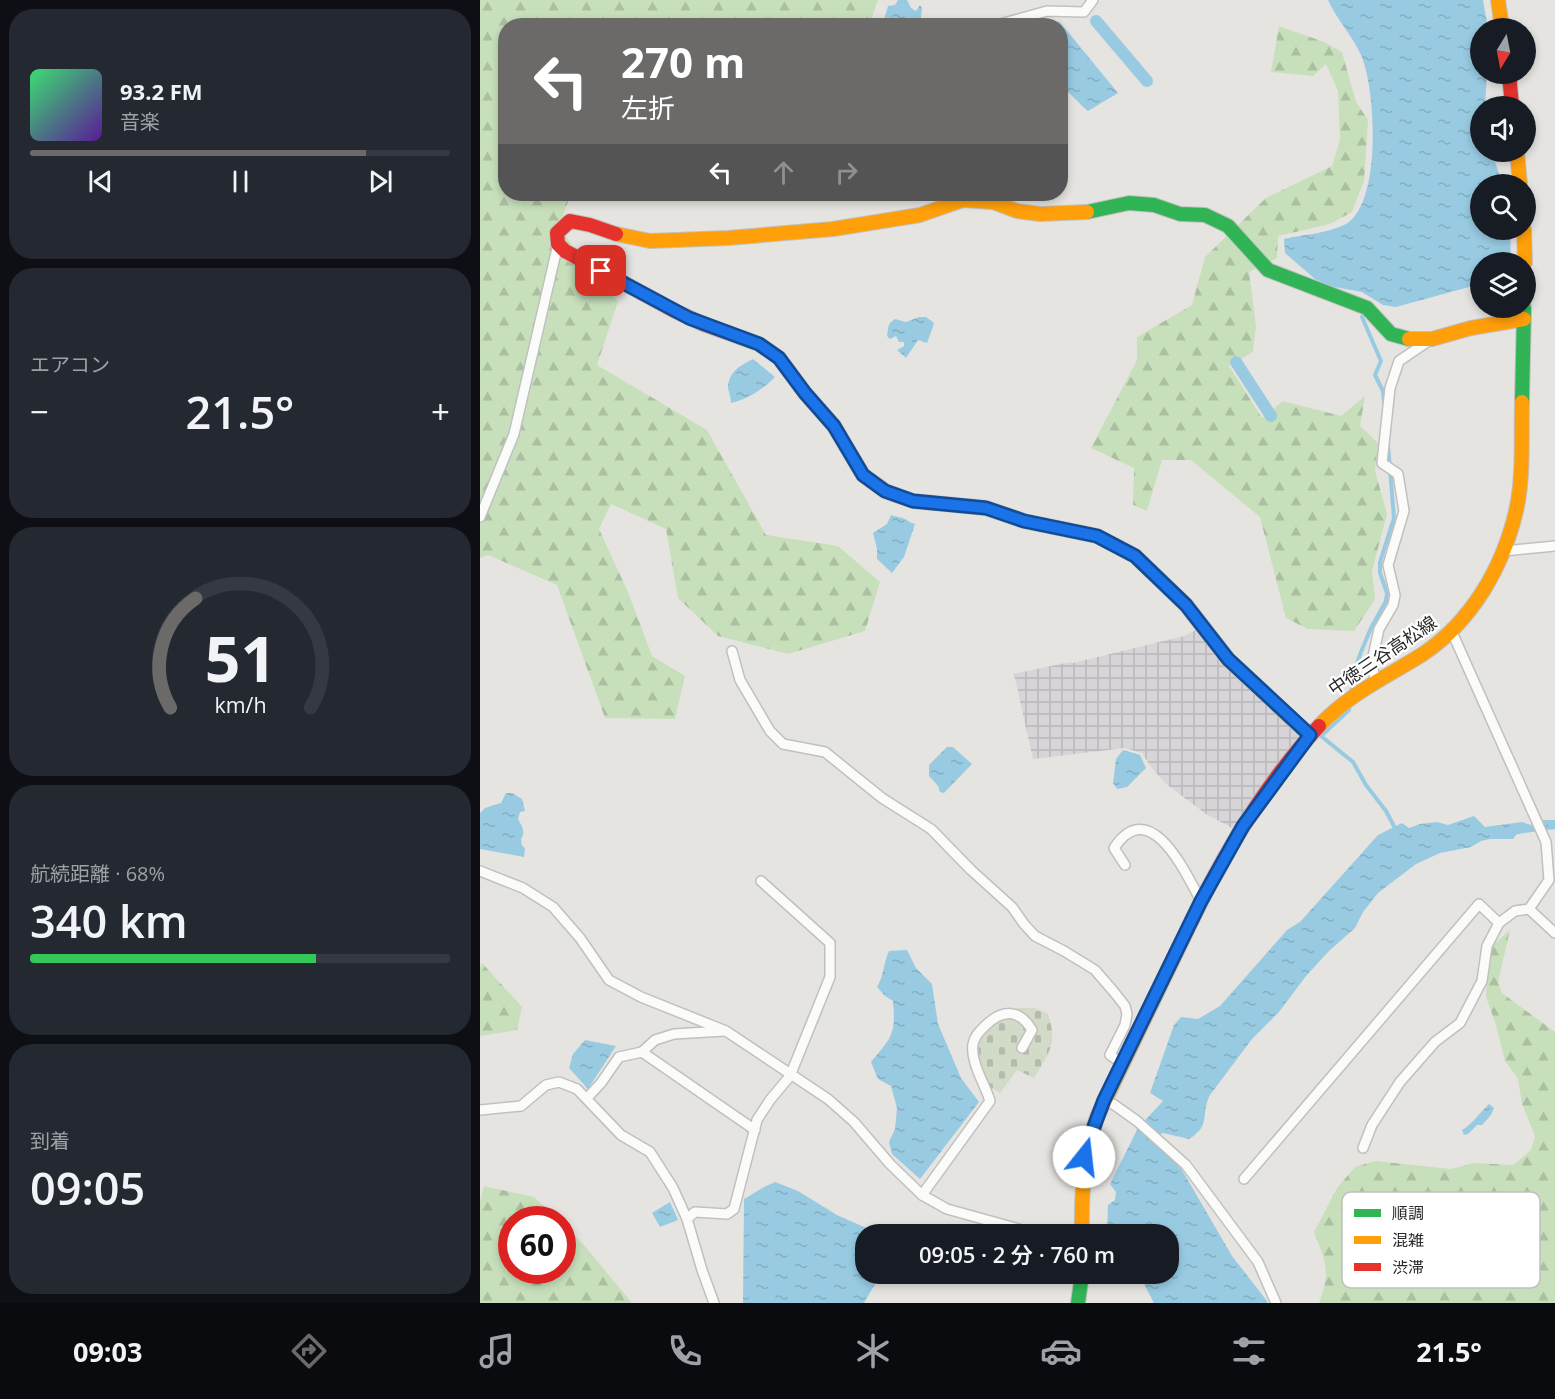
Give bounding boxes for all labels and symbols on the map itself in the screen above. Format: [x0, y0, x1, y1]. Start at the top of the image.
north arrow [1470, 18, 1536, 84]
pin [575, 245, 626, 296]
street label: 中徳三谷高松線 [1323, 610, 1441, 700]
position arrow [1052, 1125, 1116, 1189]
legend [1342, 1192, 1540, 1288]
text: 順調 [1392, 1202, 1424, 1224]
speed limit sign: 60 [498, 1206, 576, 1284]
text: 混雑 [1392, 1229, 1424, 1251]
text: 渋滞 [1392, 1256, 1424, 1278]

